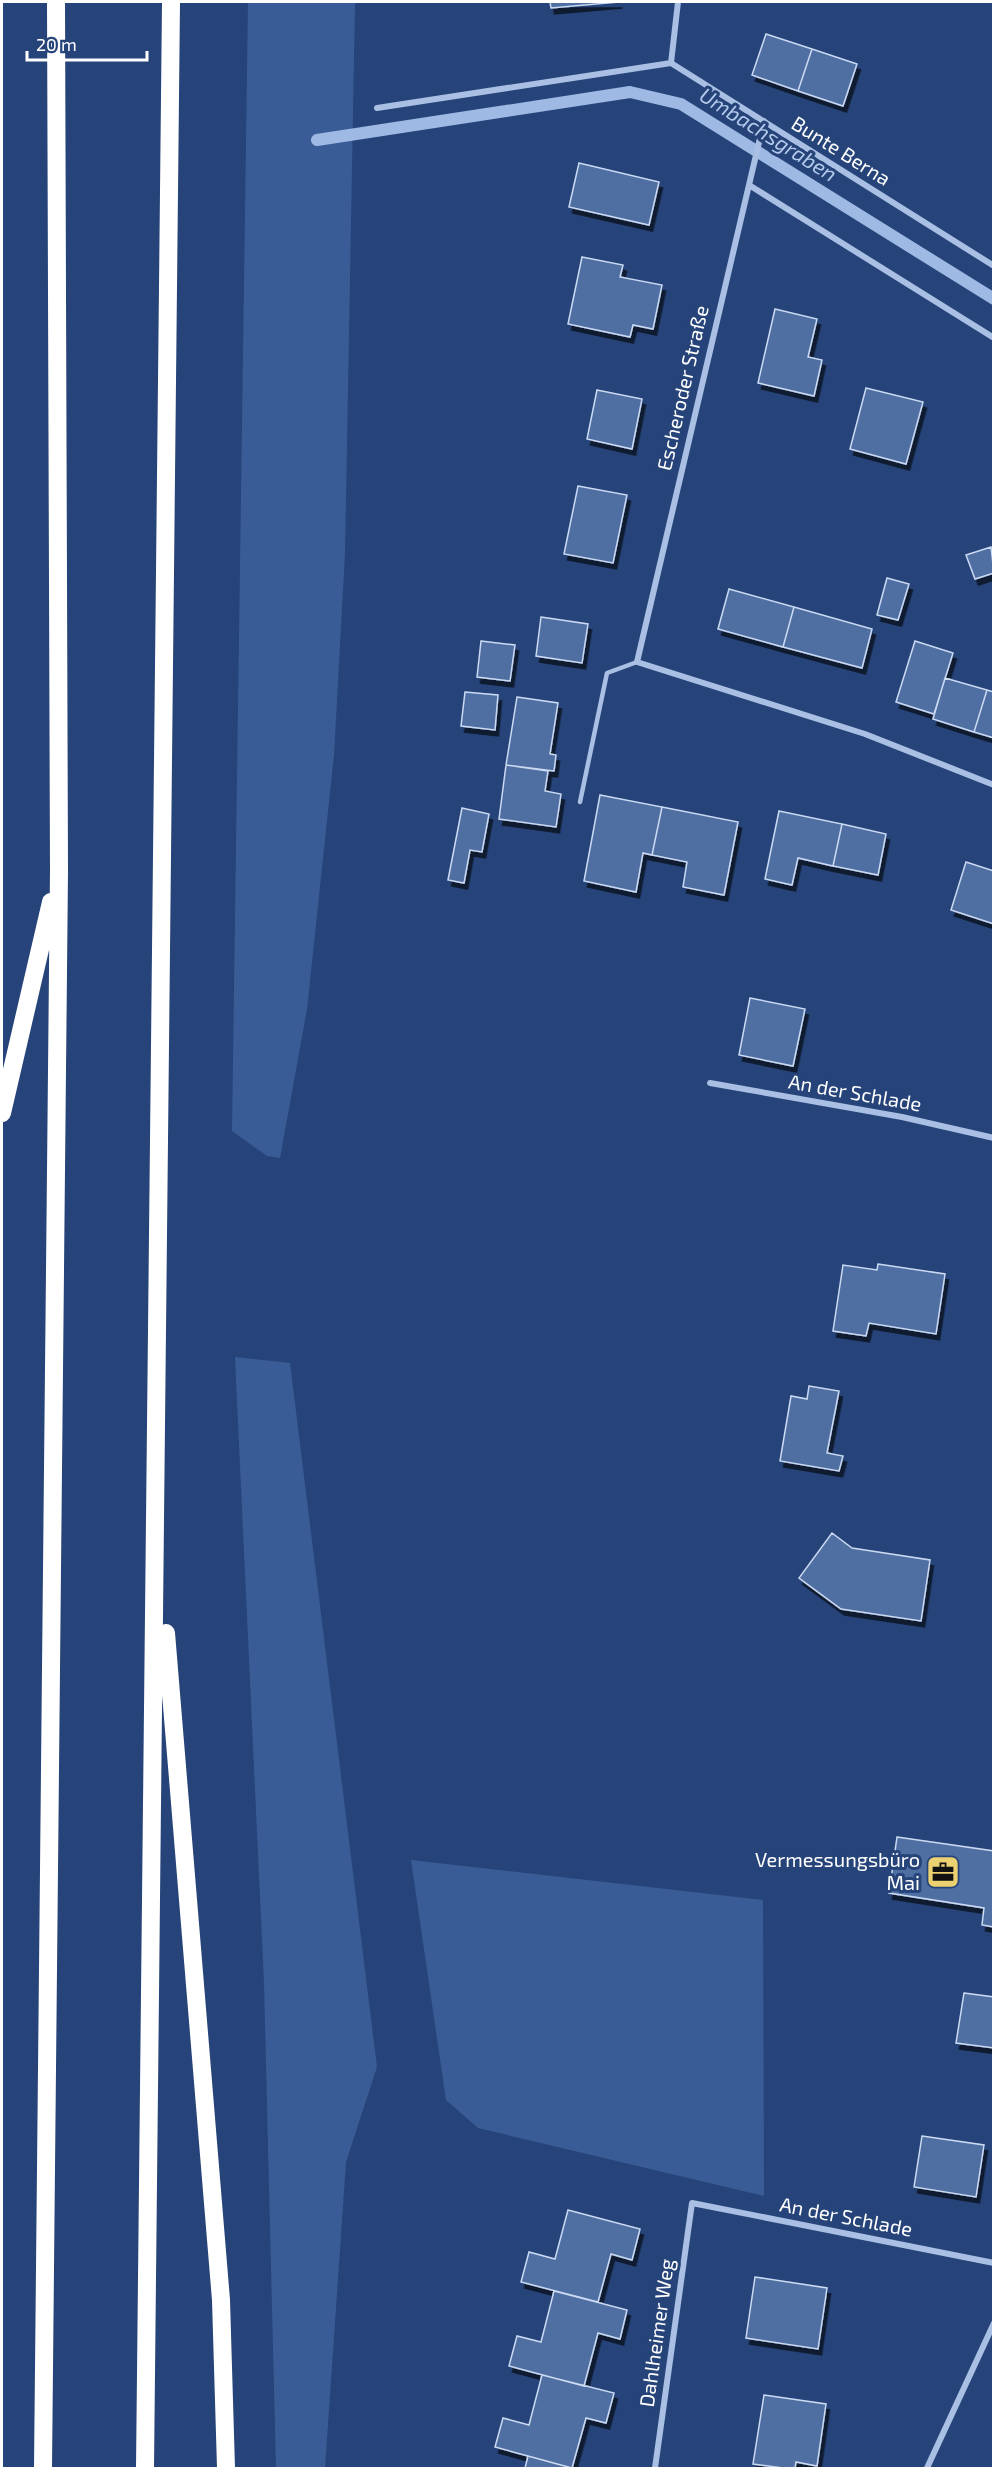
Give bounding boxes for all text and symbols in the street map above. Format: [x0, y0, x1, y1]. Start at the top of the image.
scale bar [27, 24, 147, 62]
text: 20 m [36, 33, 77, 55]
water label: Umbachsgraben [696, 82, 842, 186]
street label: Bunte Berna [788, 110, 895, 190]
street label: Escheroder Straße [651, 303, 713, 473]
street label: An der Schlade [787, 1069, 924, 1116]
place label: Vermessungsbüro Mai [755, 1847, 920, 1894]
office icon: Vermessungsbüro Mai [925, 1854, 961, 1890]
street label: An der Schlade [778, 2191, 915, 2241]
street label: Dahlheimer Weg [634, 2257, 678, 2409]

